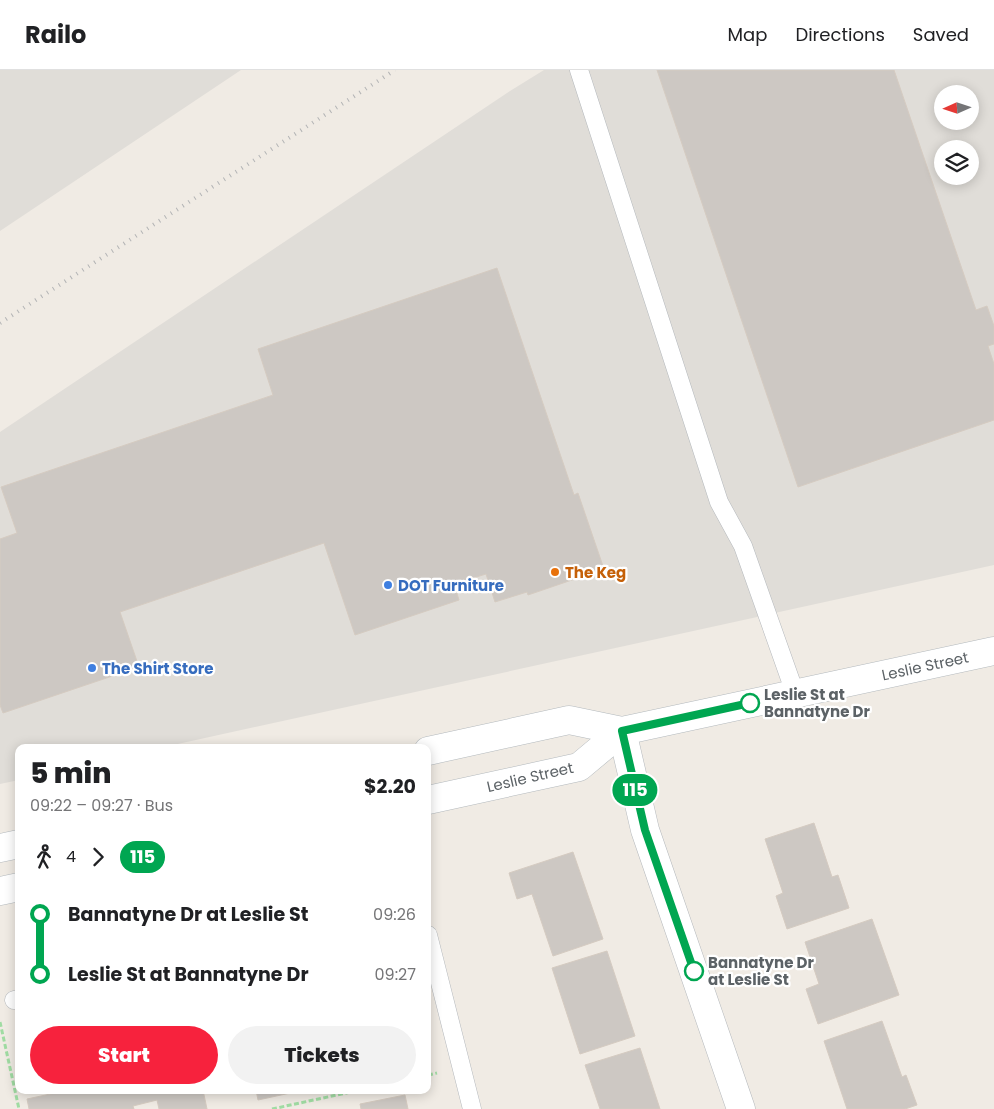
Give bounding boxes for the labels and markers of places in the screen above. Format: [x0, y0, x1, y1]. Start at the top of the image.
place label: The Keg [565, 562, 626, 583]
marker: The Keg [549, 566, 561, 578]
place label: DOT Furniture [398, 575, 504, 596]
marker: DOT Furniture [382, 579, 394, 591]
place label: The Shirt Store [102, 658, 213, 679]
marker: The Shirt Store [86, 662, 98, 674]
place label: Leslie St at Bannatyne Dr [764, 684, 870, 722]
marker: Leslie St at Bannatyne Dr [740, 693, 760, 713]
place label: Bannatyne Dr at Leslie St [708, 952, 814, 990]
marker: Bannatyne Dr at Leslie St [684, 961, 704, 981]

